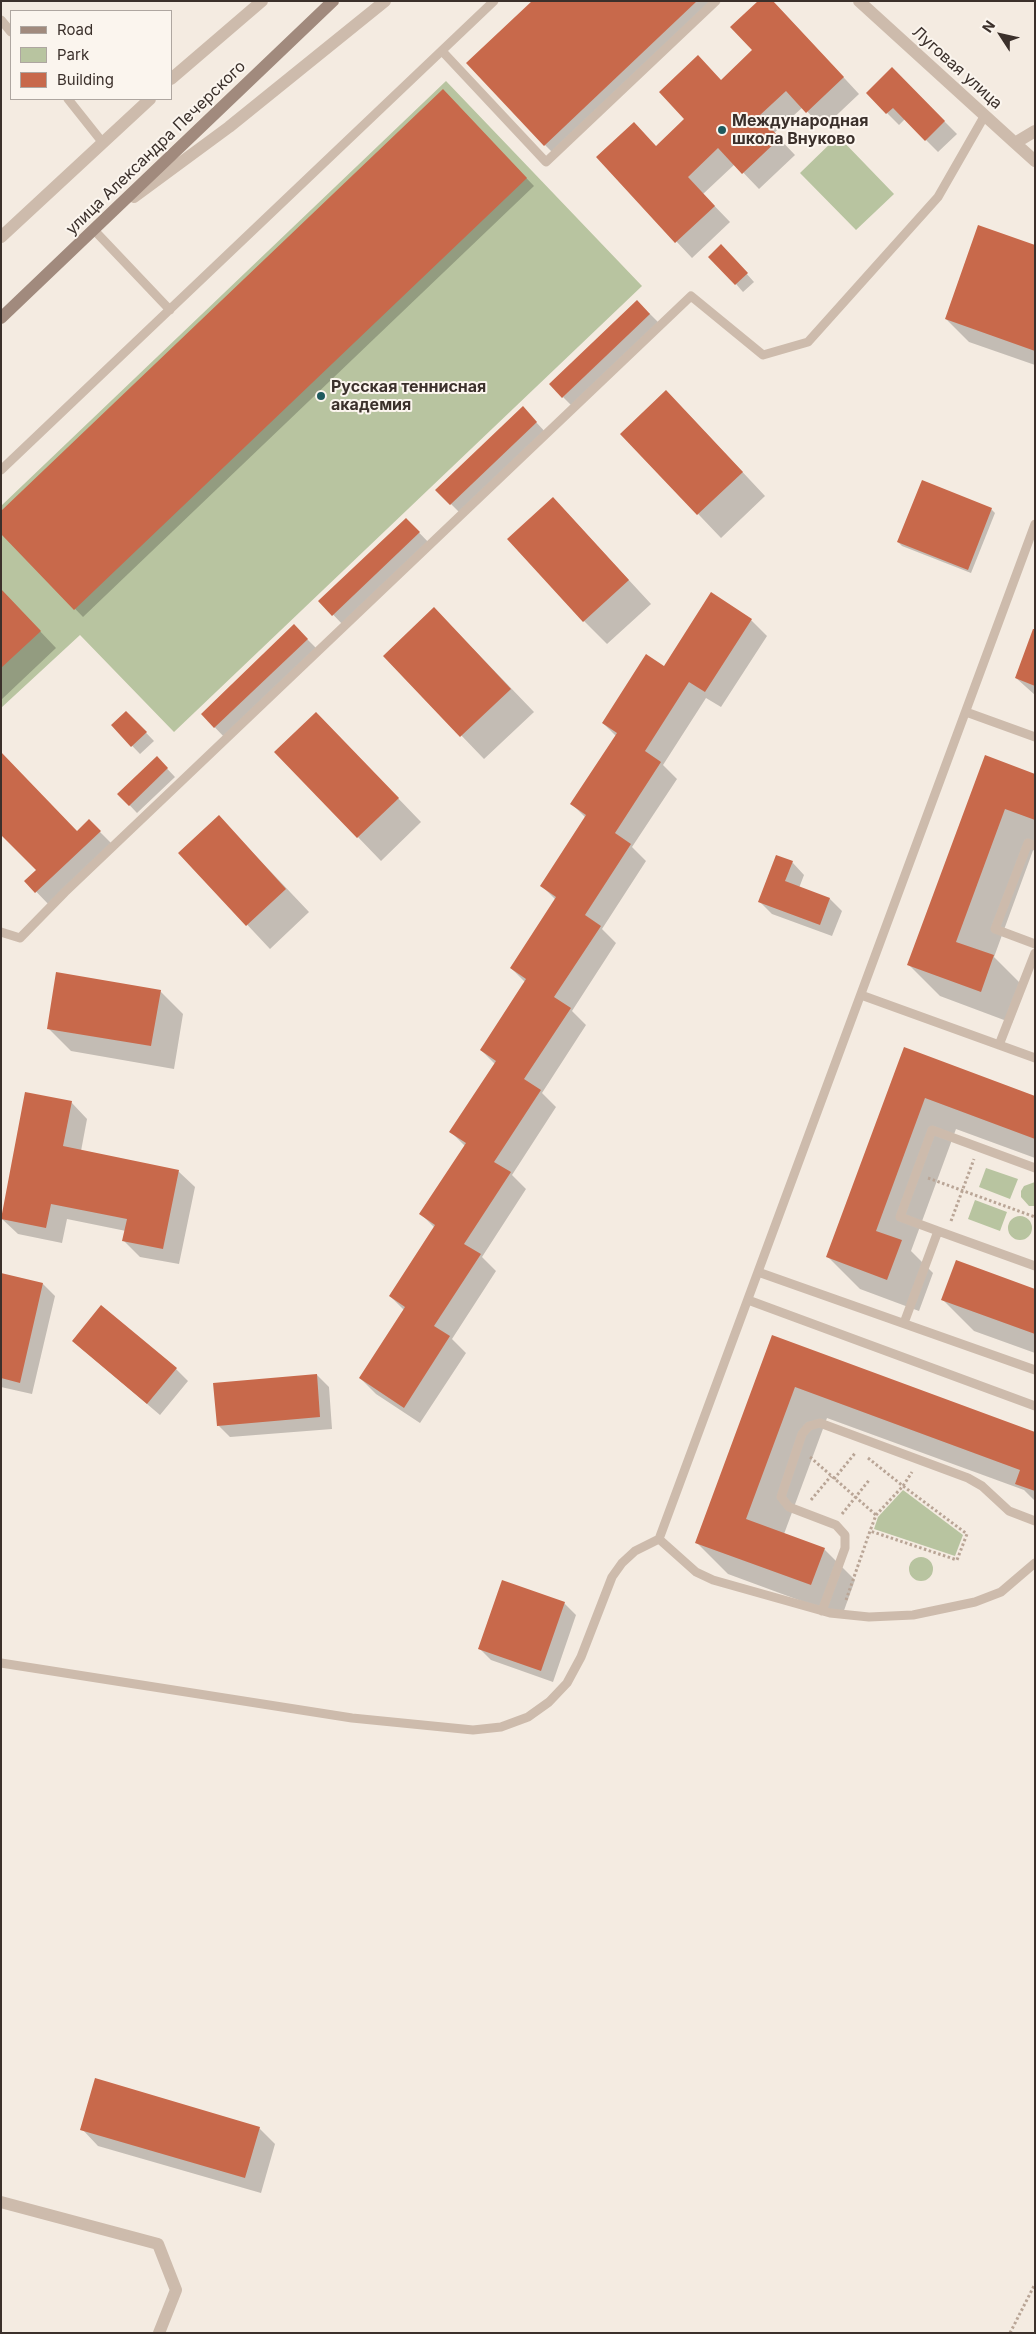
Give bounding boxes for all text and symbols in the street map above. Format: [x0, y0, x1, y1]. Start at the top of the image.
legend [10, 10, 172, 100]
north arrow [976, 10, 1026, 60]
text: N [978, 17, 998, 35]
text: Road [57, 20, 93, 39]
street label: Луговая улица [908, 23, 1006, 113]
text: Park [57, 45, 89, 64]
street label: улица Александра Печерского [62, 57, 250, 239]
text: Building [57, 70, 114, 89]
place label: Международная школа Внуково [732, 111, 869, 149]
marker: Международная школа Внуково [716, 124, 728, 136]
place label: Русская теннисная академия [331, 377, 486, 415]
marker: Русская теннисная академия [315, 390, 327, 402]

